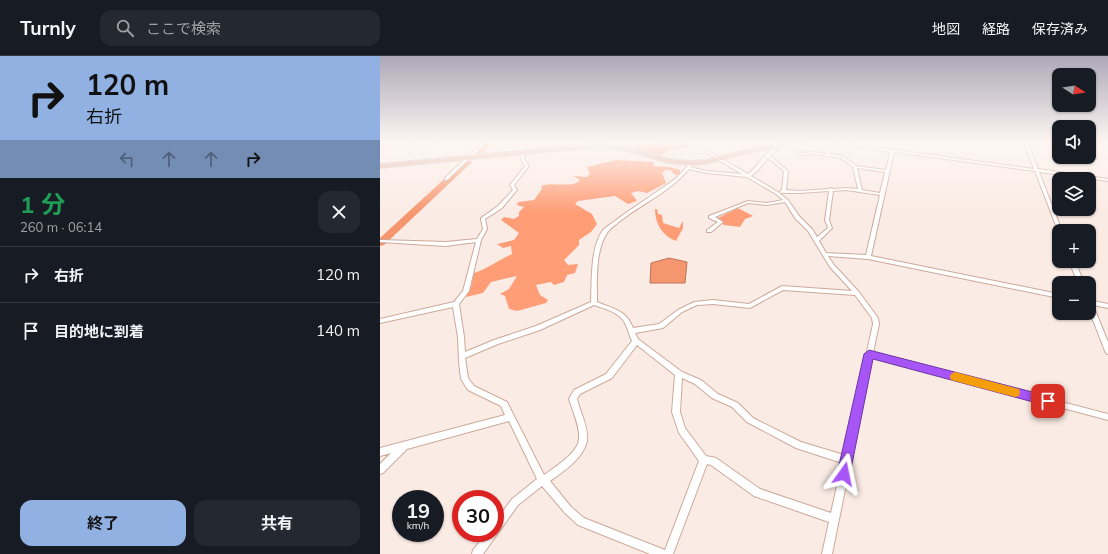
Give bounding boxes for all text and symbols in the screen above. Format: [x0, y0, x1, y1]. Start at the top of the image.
search box [100, 10, 380, 46]
text: Turnly [20, 16, 76, 40]
icon: search [114, 17, 136, 39]
text: ここで検索 [146, 19, 221, 38]
text: 地図 [932, 20, 960, 38]
text: 経路 [982, 20, 1010, 38]
text: 保存済み [1032, 20, 1088, 38]
text: 120 m [86, 67, 169, 102]
north arrow [1052, 68, 1096, 112]
map controls [1052, 68, 1096, 320]
icon: right [20, 72, 72, 124]
text: 右折 [86, 105, 122, 128]
button: sound [1052, 120, 1096, 164]
icon: left [116, 148, 138, 170]
icon: ahead [158, 148, 180, 170]
icon: ahead [200, 148, 222, 170]
icon: right [242, 148, 264, 170]
button: layers [1052, 172, 1096, 216]
text: 1 分 [20, 189, 65, 219]
button: close [318, 191, 360, 233]
text: 260 m · 06:14 [20, 219, 102, 235]
button: + [1052, 224, 1096, 268]
icon: right [20, 264, 42, 286]
text: 120 m [316, 265, 360, 284]
text: 右折 [54, 266, 84, 285]
button: − [1052, 276, 1096, 320]
icon: arrive [20, 320, 42, 342]
text: 140 m [316, 321, 360, 340]
text: 目的地に到着 [54, 322, 144, 341]
pin [1031, 384, 1065, 418]
icon: arrive [1037, 390, 1059, 412]
position arrow [823, 453, 865, 495]
speed limit sign: 30 [452, 490, 504, 542]
text: 19 [406, 498, 430, 523]
button: 終了 [20, 500, 186, 546]
button: 共有 [194, 500, 360, 546]
text: km/h [407, 519, 429, 532]

